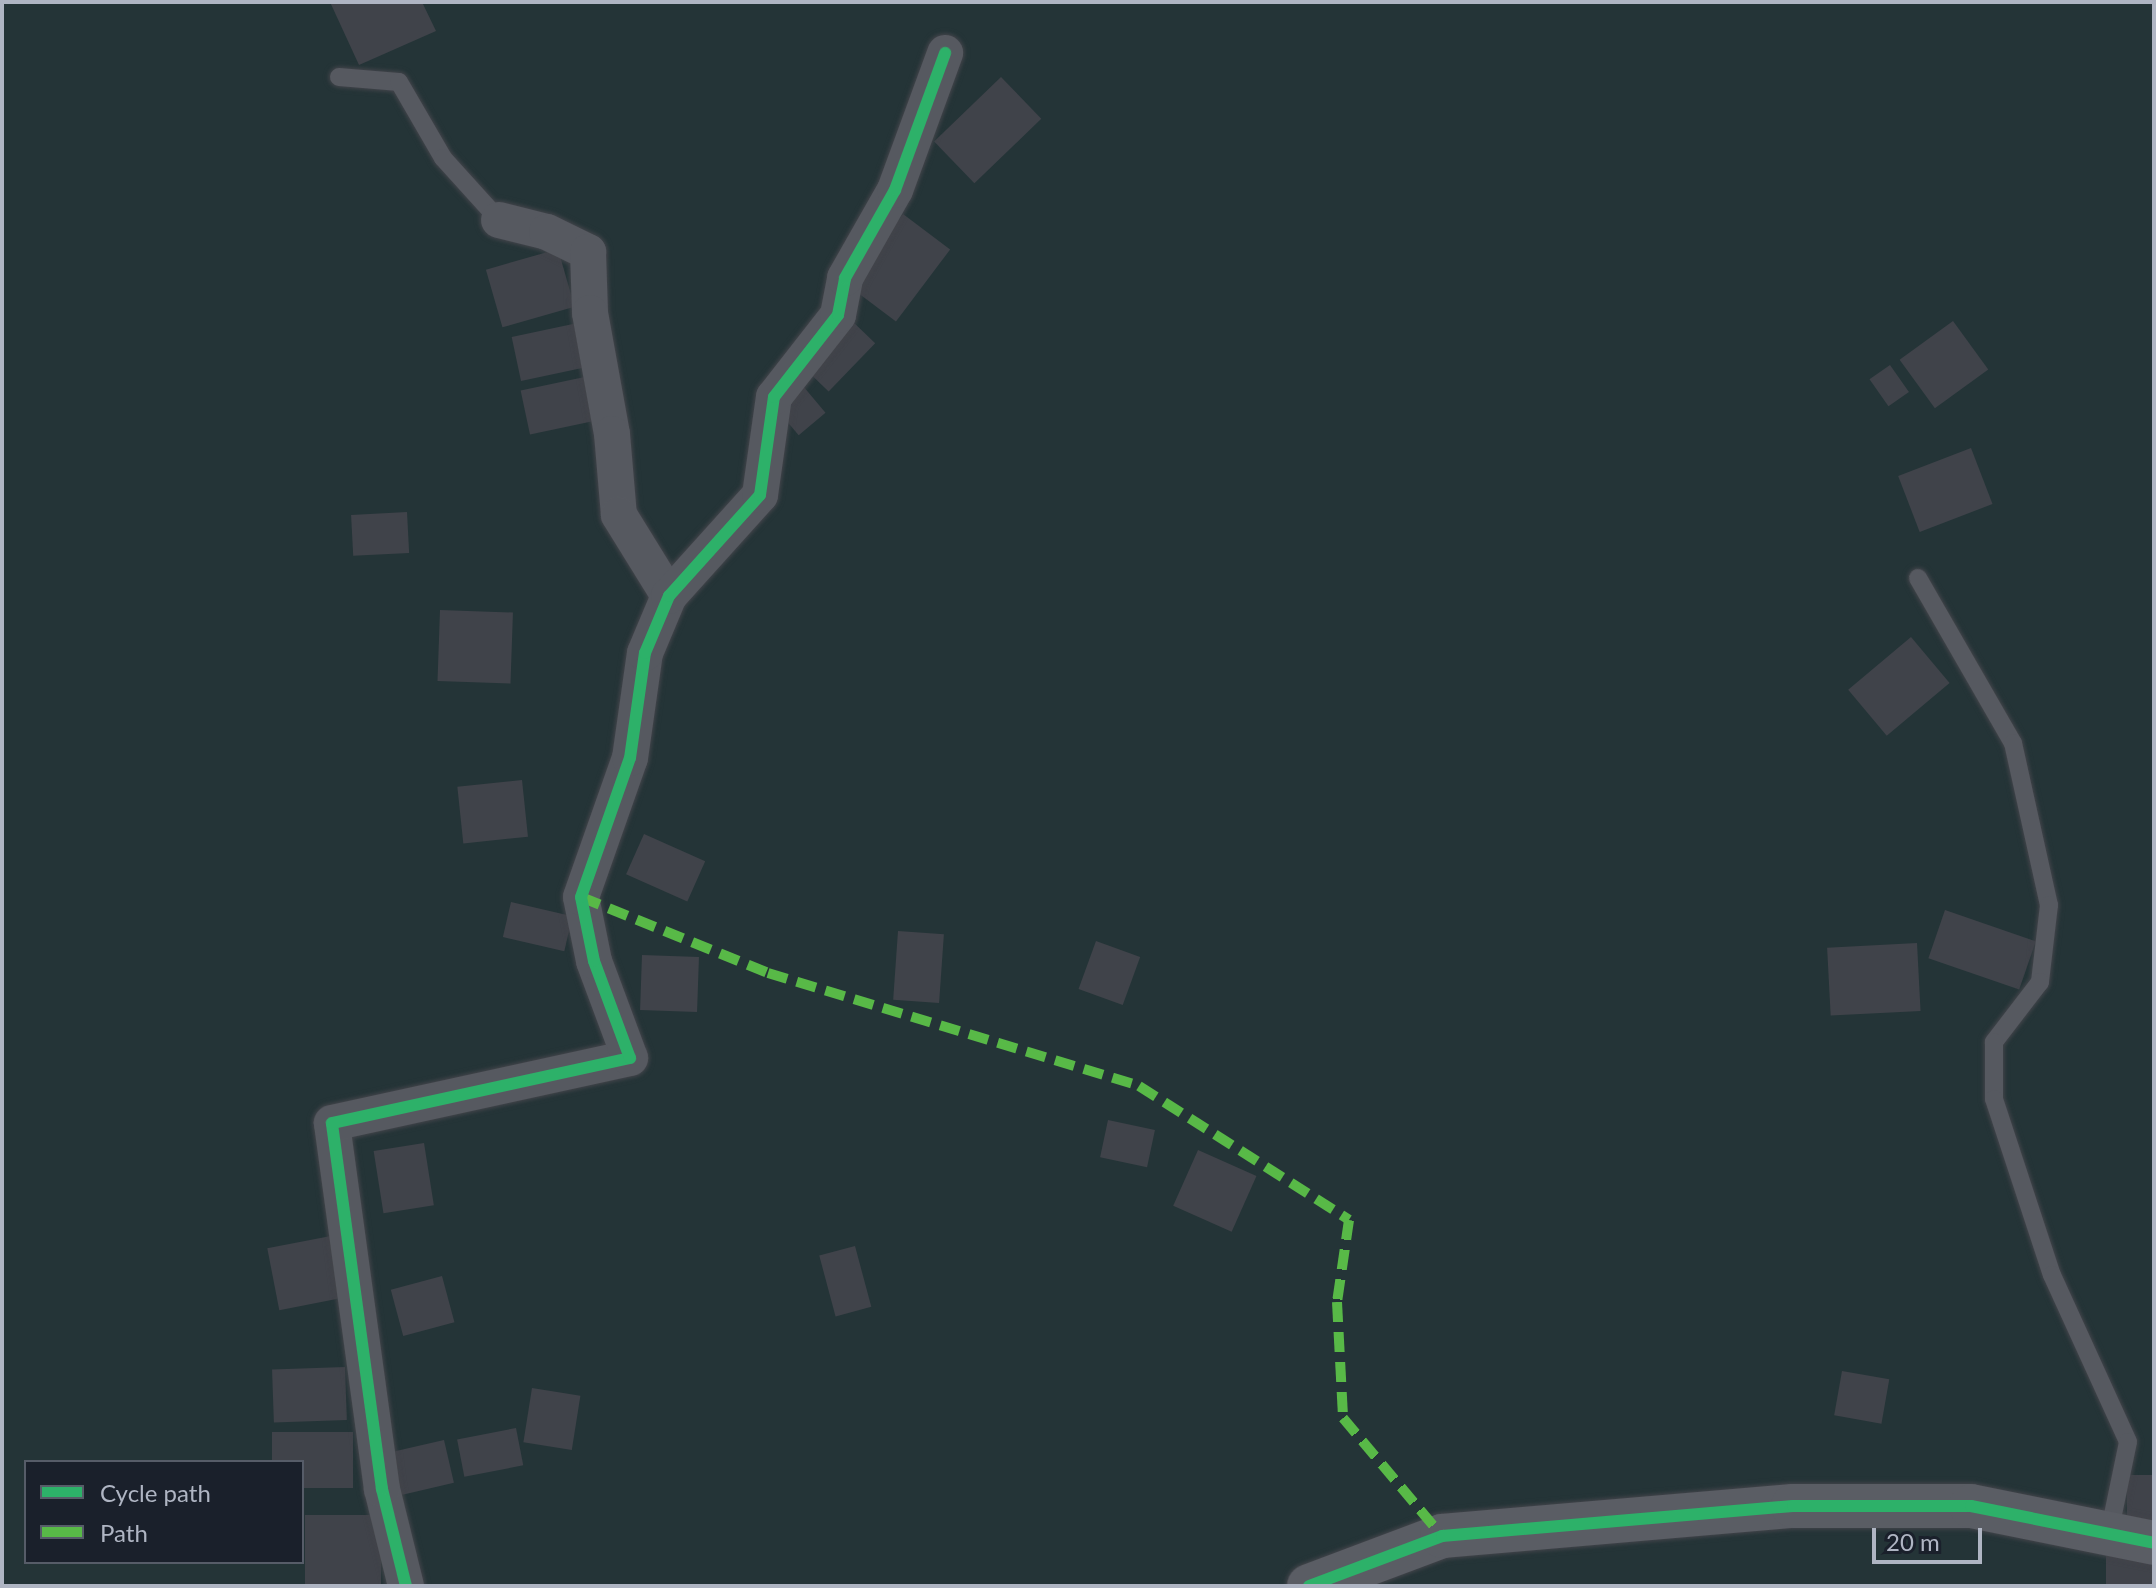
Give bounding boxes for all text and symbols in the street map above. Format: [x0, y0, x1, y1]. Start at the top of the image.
legend [24, 1460, 304, 1564]
text: Cycle path [100, 1478, 211, 1507]
scale bar [1876, 1512, 1986, 1562]
text: Path [100, 1518, 148, 1547]
text: 20 m [1886, 1527, 1940, 1556]

